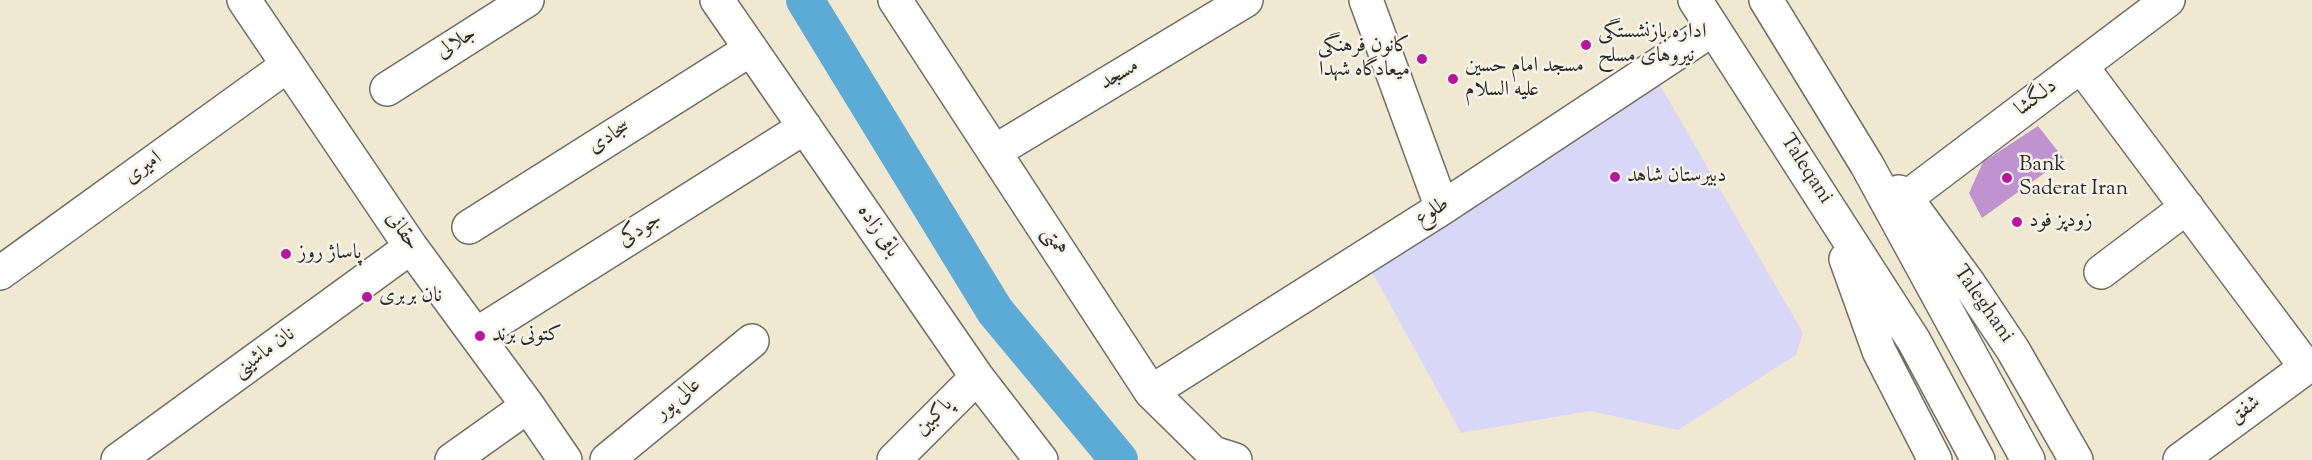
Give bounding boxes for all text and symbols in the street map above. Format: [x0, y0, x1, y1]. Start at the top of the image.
place label: اداره بازنشستگی نیروهای مسلح [1598, 20, 1706, 70]
street label: جلالی [432, 22, 482, 66]
place label: کانون فرهنگی میعادگاه شهدا [1318, 34, 1410, 84]
marker: اداره بازنشستگی نیروهای مسلح [1579, 38, 1593, 52]
marker: کانون فرهنگی میعادگاه شهدا [1415, 52, 1429, 66]
place label: مسجد امام حسین علیه السلام [1465, 54, 1584, 104]
street label: مسجد [1096, 55, 1144, 97]
marker: مسجد امام حسین علیه السلام [1446, 72, 1460, 86]
street label: دلگشا [2011, 75, 2063, 123]
street label: سجادی [584, 115, 636, 161]
street label: Taleqani [1773, 131, 1837, 209]
street label: امیری [120, 147, 168, 191]
place label: Bank Saderat Iran [2019, 153, 2128, 203]
place label: دبیرستان شاهد [1627, 164, 1726, 190]
marker: دبیرستان شاهد [1608, 170, 1622, 184]
marker: Bank Saderat Iran [2000, 171, 2014, 185]
street label: طلوع [1411, 193, 1455, 233]
street label: باقی زاده [850, 201, 904, 263]
street label: حقانی [379, 208, 423, 256]
street label: جودکی [614, 208, 668, 254]
place label: زودپز فود [2029, 209, 2093, 235]
marker: زودپز فود [2010, 215, 2024, 229]
street label: همتی [1034, 223, 1072, 261]
place label: پاساژ روز [298, 241, 362, 267]
marker: پاساژ روز [279, 247, 293, 261]
street label: Taleghani [1946, 261, 2018, 349]
place label: نان بربری [379, 284, 442, 310]
marker: نان بربری [360, 290, 374, 304]
street label: نان ماشینی [229, 323, 301, 385]
place label: کتونی برند [492, 323, 562, 349]
marker: کتونی برند [473, 329, 487, 343]
street label: عالی پور [651, 374, 707, 426]
street label: شفق [2225, 391, 2267, 431]
street label: پاکبین [911, 394, 959, 442]

